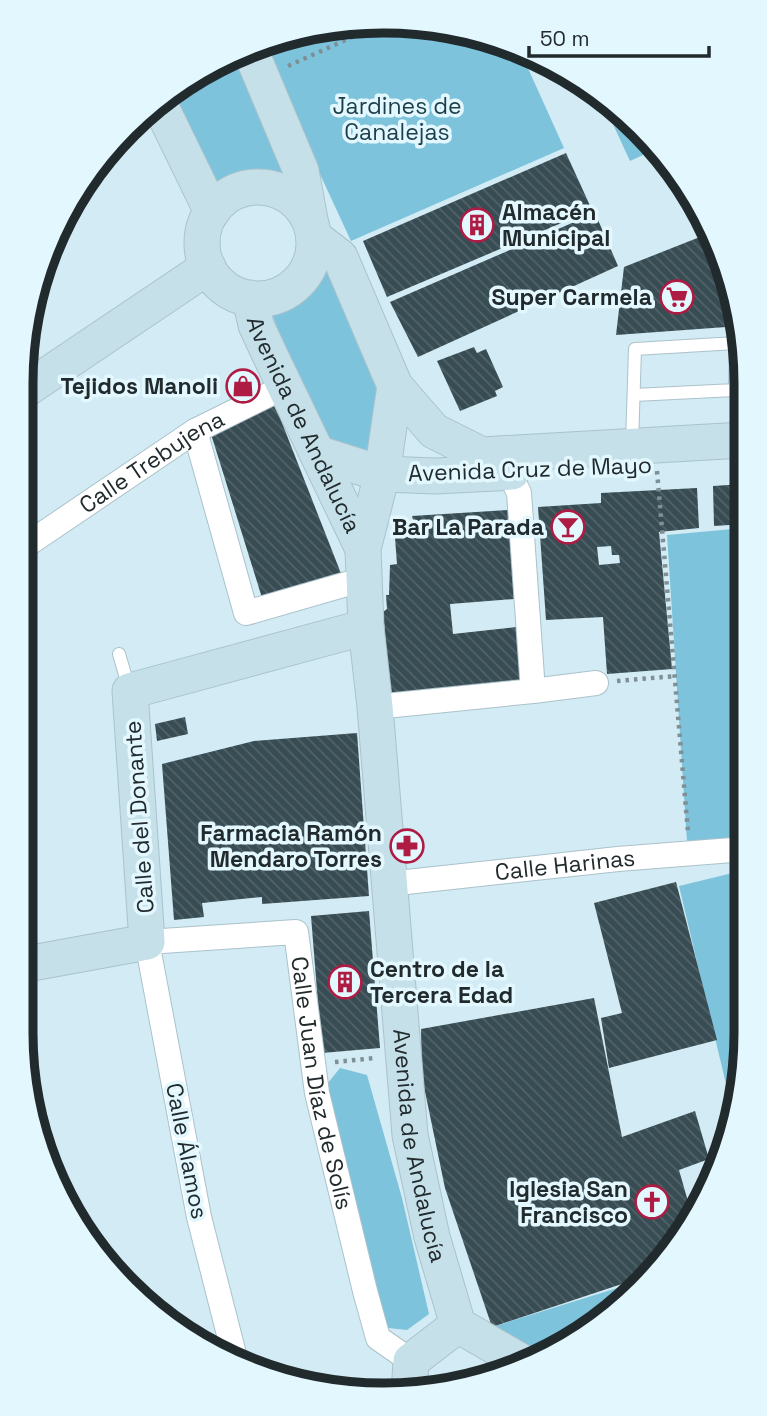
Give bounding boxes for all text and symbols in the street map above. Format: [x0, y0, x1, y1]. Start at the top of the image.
scale bar [529, 14, 709, 58]
text: 50 m [540, 25, 590, 52]
park label: Jardines de Canalejas [332, 91, 462, 147]
place label: Almacén Municipal [502, 197, 610, 253]
building icon: Almacén Municipal [458, 206, 496, 244]
supermarket icon: Super Carmela [658, 278, 696, 316]
place label: Super Carmela [491, 282, 652, 312]
street label: Avenida de Andalucía [240, 314, 368, 538]
shop icon: Tejidos Manoli [224, 367, 262, 405]
place label: Tejidos Manoli [60, 371, 218, 401]
street label: Calle Trebujena [73, 404, 229, 520]
street label: Avenida Cruz de Mayo [407, 450, 653, 488]
bar icon: Bar La Parada [549, 508, 587, 546]
place label: Bar La Parada [392, 512, 544, 542]
street label: Calle del Donante [117, 720, 161, 914]
place label: Farmacia Ramón Mendaro Torres [200, 818, 382, 874]
pharmacy icon: Farmacia Ramón Mendaro Torres [388, 827, 426, 865]
street label: Calle Harinas [493, 843, 636, 887]
street label: Calle Juan Díaz de Solís [284, 954, 360, 1213]
place label: Centro de la Tercera Edad [370, 954, 513, 1010]
building icon: Centro de la Tercera Edad [326, 963, 364, 1001]
street label: Avenida de Andalucía [386, 1028, 454, 1266]
street label: Calle Álamos [159, 1080, 215, 1222]
place label: Iglesia San Francisco [509, 1174, 628, 1230]
church icon: Iglesia San Francisco [633, 1183, 671, 1221]

